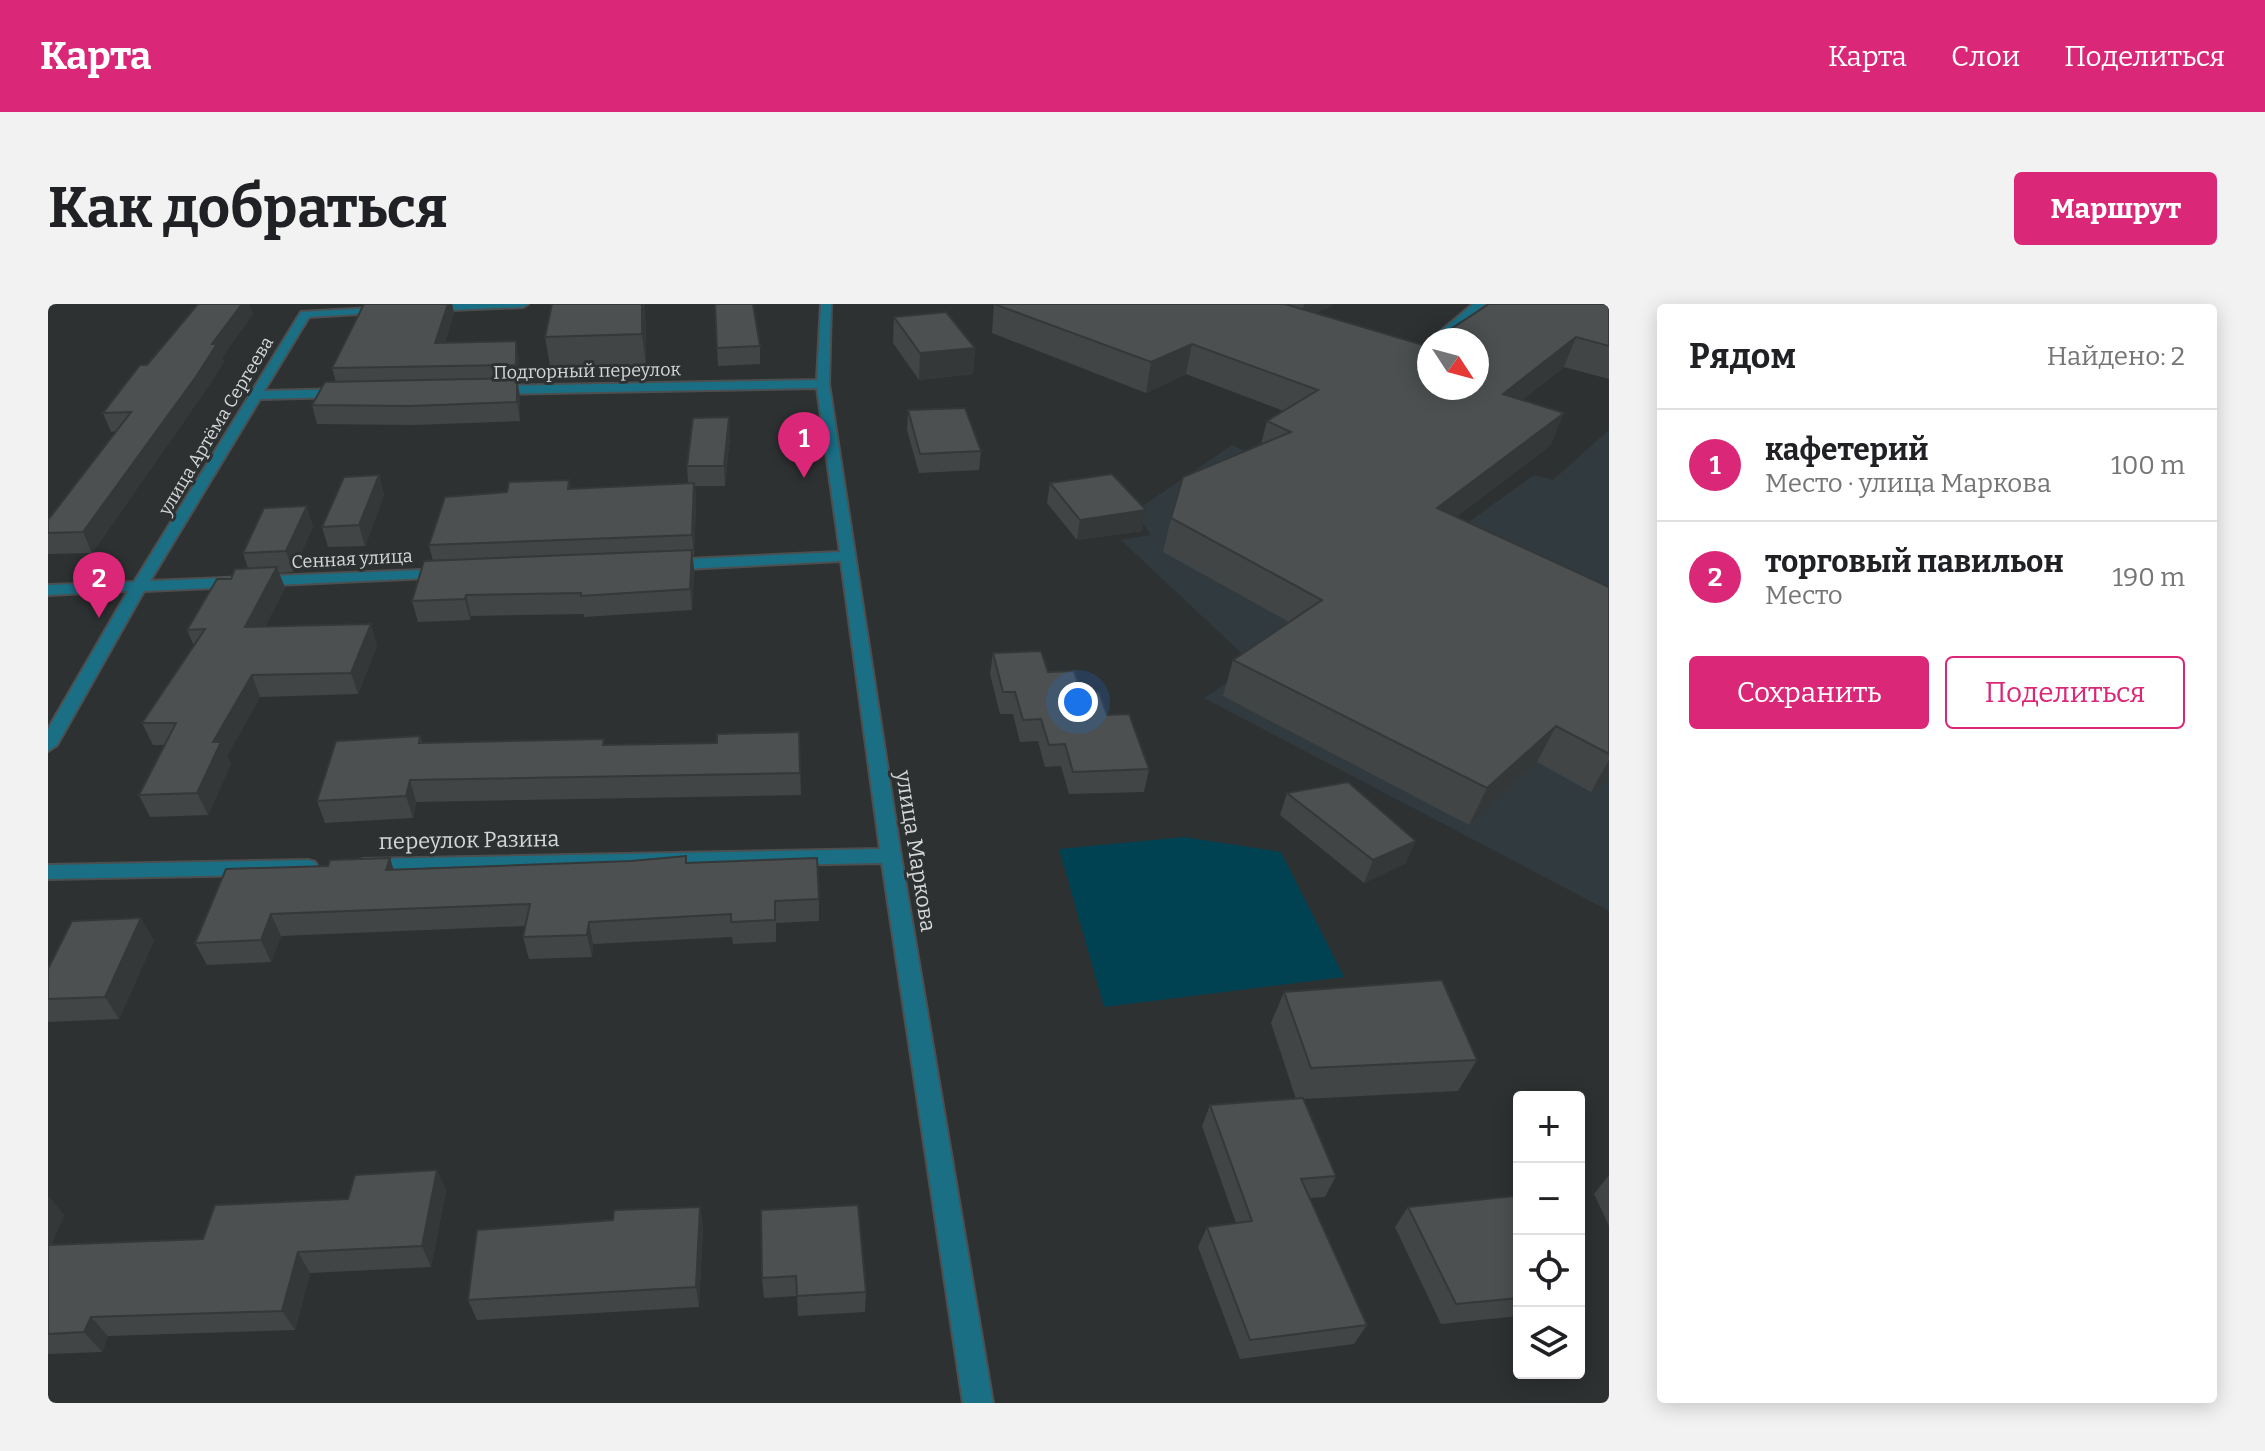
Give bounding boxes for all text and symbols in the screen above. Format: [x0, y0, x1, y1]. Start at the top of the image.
text: Карта [40, 33, 151, 79]
text: Карта [1828, 40, 1907, 73]
text: Слои [1951, 40, 2020, 73]
text: Поделиться [2064, 40, 2225, 73]
button: Маршрут [2014, 172, 2217, 245]
text: Как добраться [48, 175, 448, 242]
north arrow [1417, 328, 1489, 400]
street label: улица Артёма Сергеева [153, 332, 278, 520]
text: Рядом [1689, 336, 1796, 377]
text: Найдено: 2 [2047, 341, 2185, 372]
street label: Подгорный переулок [493, 358, 682, 384]
pin: 1 [778, 412, 830, 478]
text: кафетерий [1765, 432, 1929, 468]
text: 1 [1709, 450, 1721, 481]
text: 100 m [2111, 450, 2185, 481]
text: Место · улица Маркова [1765, 468, 2051, 499]
text: торговый павильон [1765, 544, 2064, 580]
street label: Сенная улица [291, 545, 413, 573]
pin: 2 [73, 552, 125, 618]
text: 2 [1708, 562, 1722, 593]
text: 190 m [2113, 562, 2185, 593]
text: Место [1765, 580, 1843, 611]
button: Сохранить [1689, 656, 1929, 729]
button: Поделиться [1945, 656, 2185, 729]
your location [1058, 682, 1098, 722]
street label: улица Маркова [890, 767, 942, 934]
street label: переулок Разина [378, 825, 560, 855]
map controls [1513, 1091, 1585, 1379]
button: + [1513, 1091, 1585, 1163]
button: − [1513, 1163, 1585, 1235]
button: locate [1513, 1235, 1585, 1307]
button: layers [1513, 1307, 1585, 1379]

